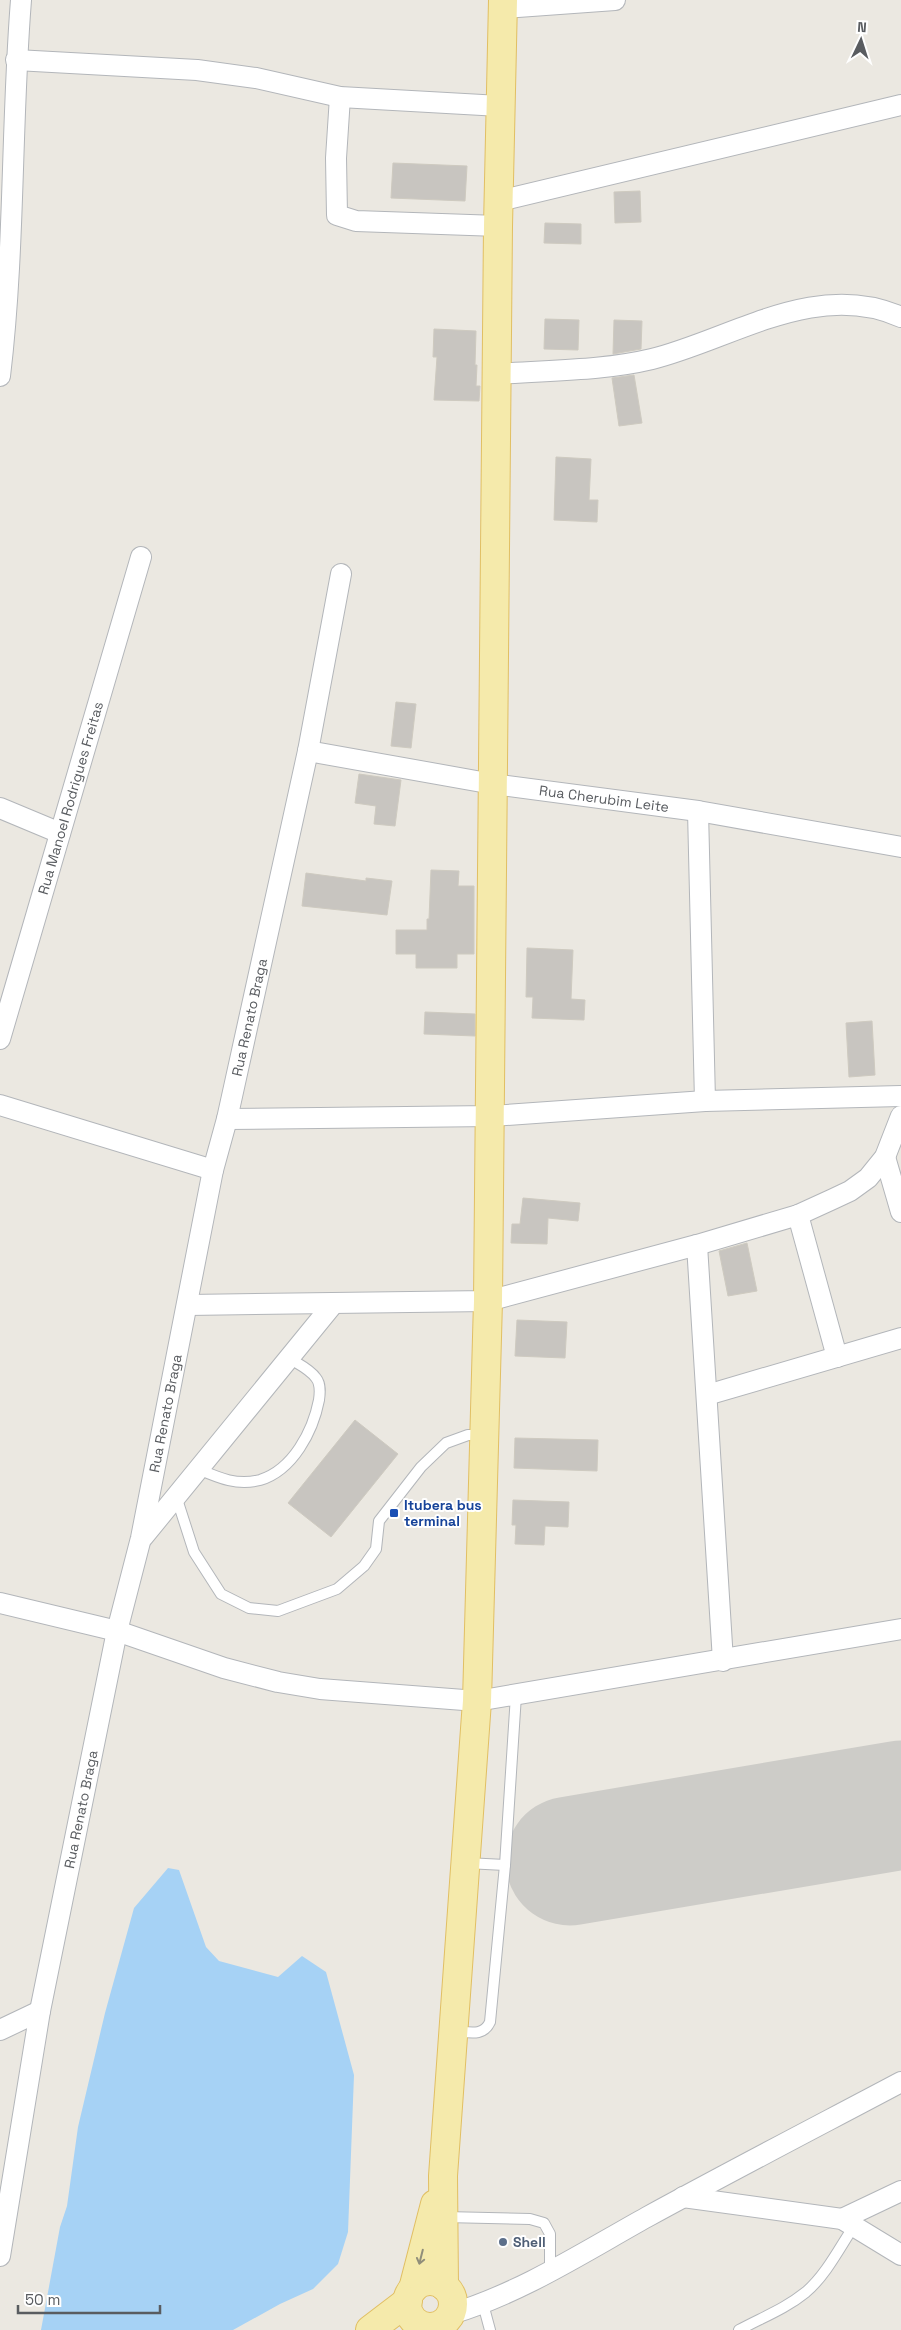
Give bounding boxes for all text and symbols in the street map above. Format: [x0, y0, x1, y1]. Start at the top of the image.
north arrow [836, 15, 886, 65]
text: N [857, 18, 867, 36]
street label: Rua Manoel Rodrigues Freitas [34, 700, 107, 897]
street label: Rua Cherubim Leite [538, 781, 670, 816]
street label: Rua Renato Braga [228, 957, 271, 1078]
street label: Rua Renato Braga [145, 1353, 186, 1474]
place label: Itubera bus terminal [404, 1496, 482, 1530]
marker: Itubera bus terminal [388, 1507, 400, 1519]
street label: Rua Renato Braga [60, 1749, 102, 1870]
place label: Shell [513, 2233, 546, 2251]
marker: Shell [497, 2236, 509, 2248]
one-way arrow [415, 2248, 425, 2264]
scale bar [18, 2282, 160, 2314]
text: 50 m [25, 2290, 60, 2309]

